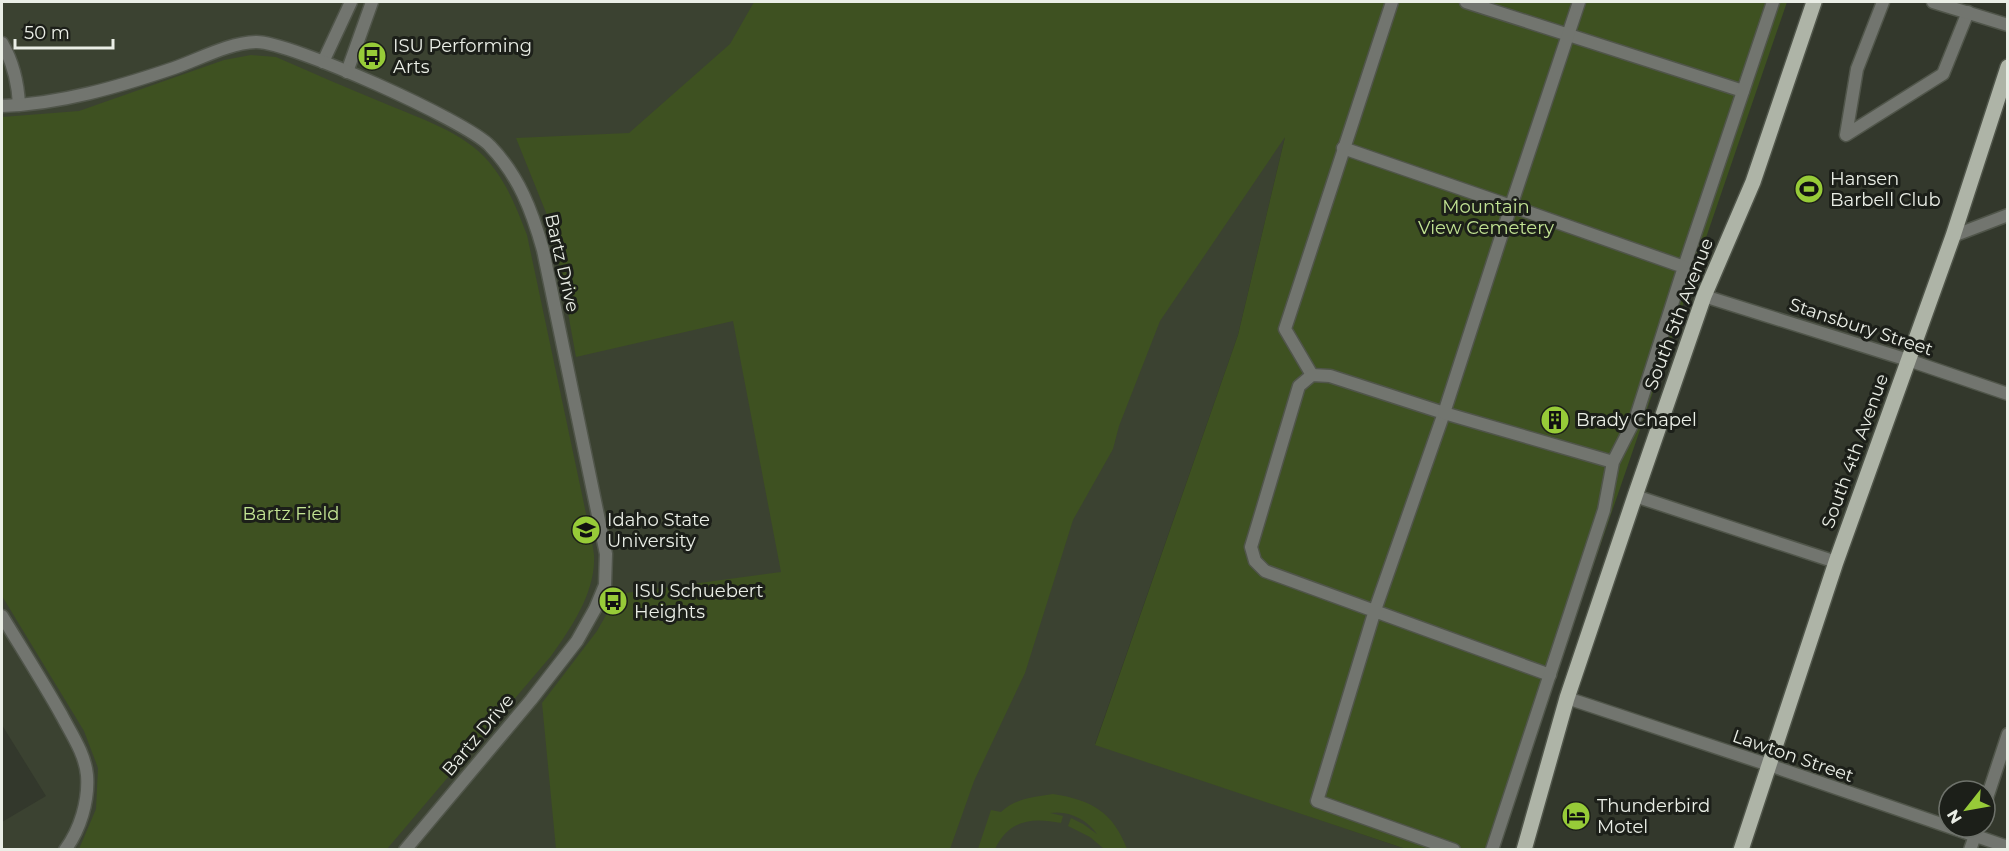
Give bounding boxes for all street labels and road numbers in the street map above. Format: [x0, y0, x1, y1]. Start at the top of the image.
street label: Bartz Drive [540, 212, 584, 314]
street label: South 5th Avenue [1640, 235, 1718, 393]
street label: Stansbury Street [1786, 293, 1936, 361]
street label: South 4th Avenue [1817, 371, 1893, 531]
street label: Bartz Drive [437, 690, 519, 780]
street label: Lawton Street [1730, 725, 1856, 787]

